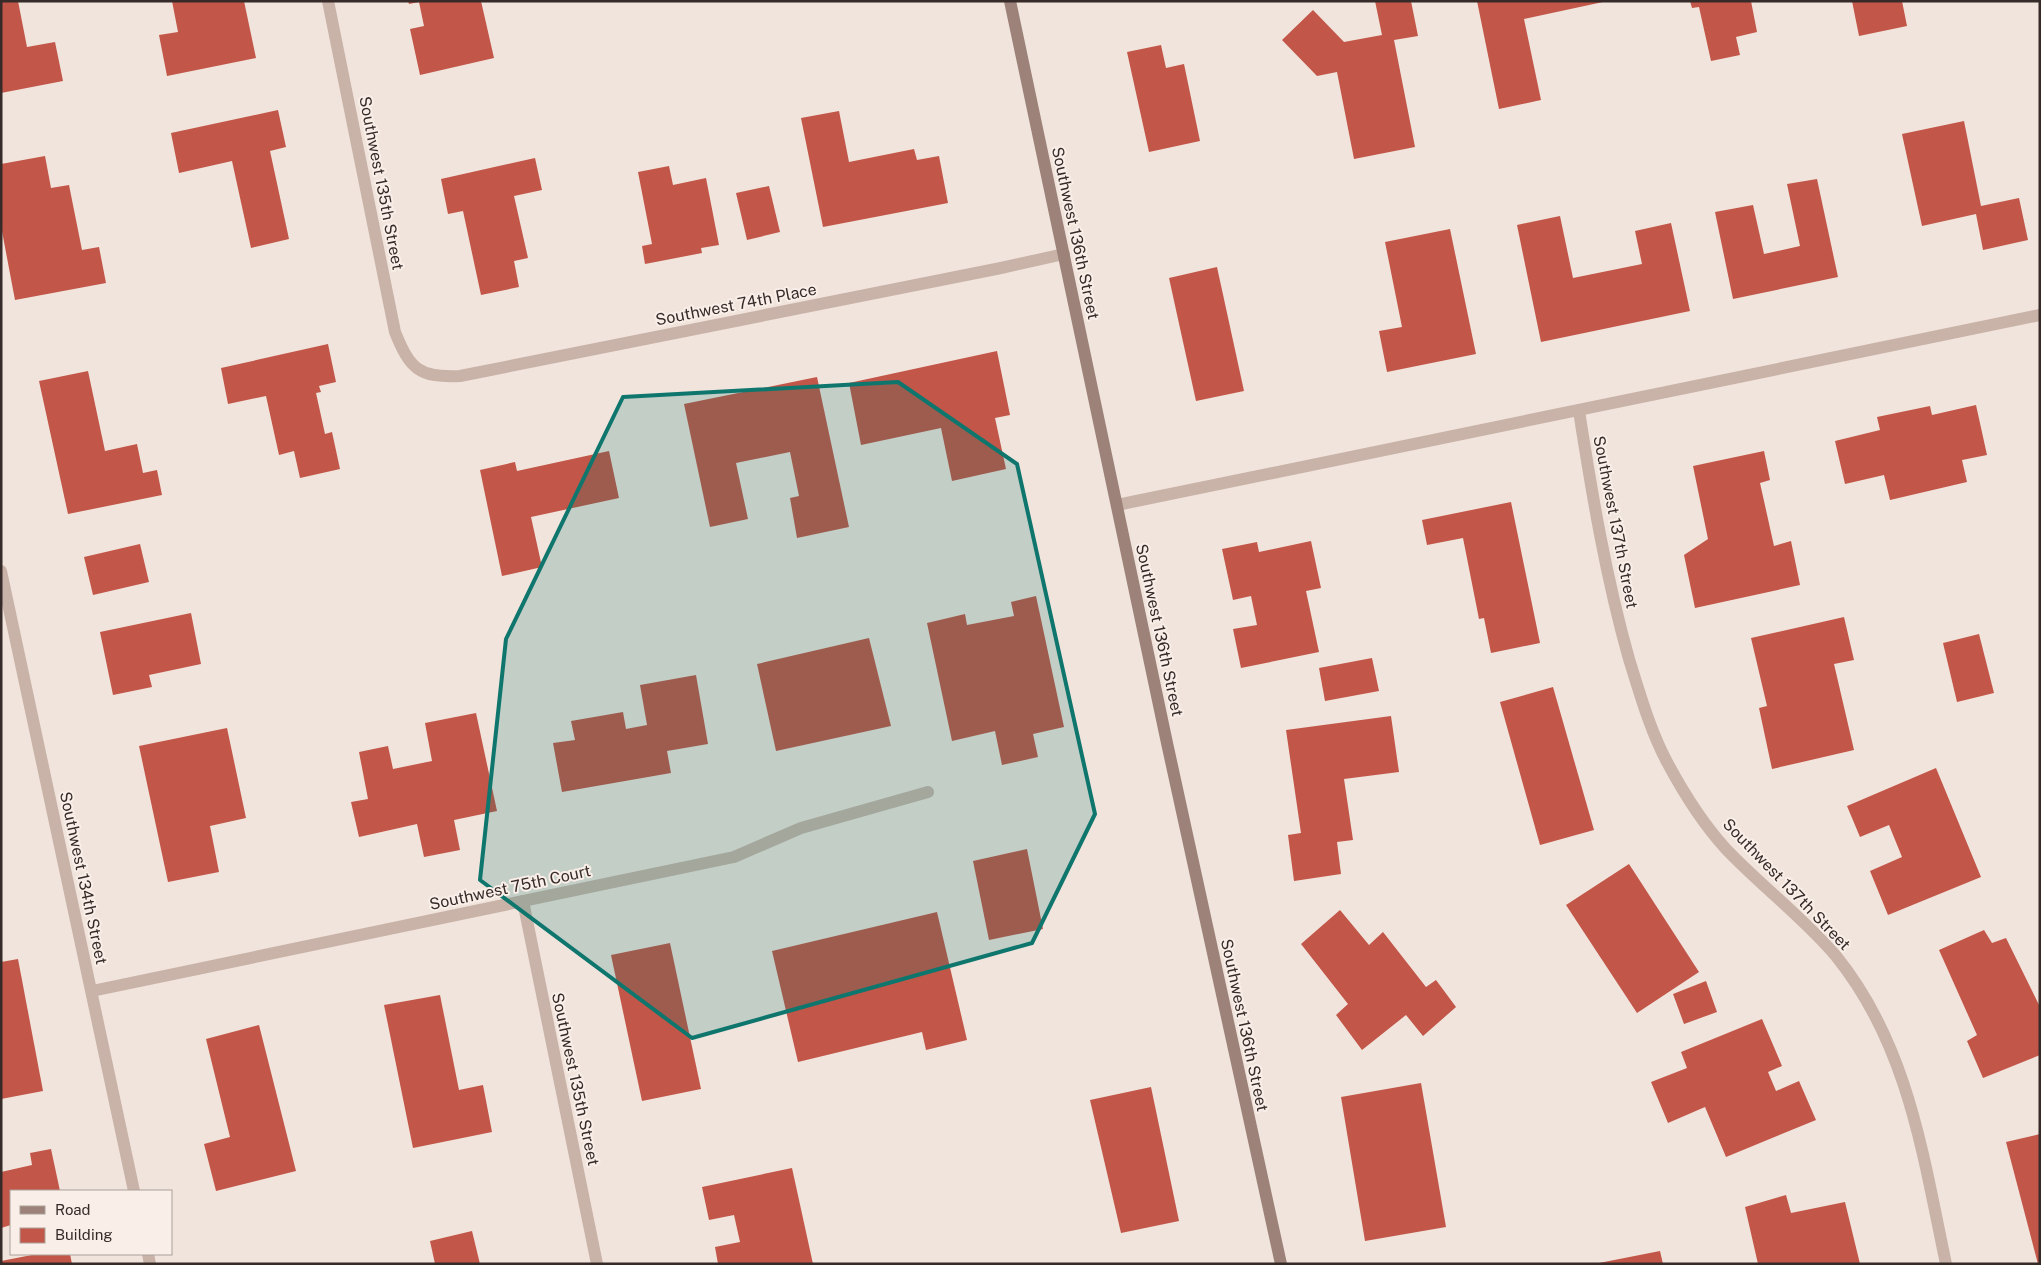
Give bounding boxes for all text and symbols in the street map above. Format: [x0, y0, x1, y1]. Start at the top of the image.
street label: Southwest 135th Street [355, 95, 408, 272]
street label: Southwest 136th Street [1048, 145, 1103, 321]
street label: Southwest 74th Place [654, 280, 818, 329]
street label: Southwest 137th Street [1589, 434, 1642, 610]
street label: Southwest 136th Street [1132, 542, 1187, 718]
street label: Southwest 134th Street [56, 790, 111, 966]
street label: Southwest 137th Street [1719, 815, 1854, 954]
street label: Southwest 75th Court [428, 861, 592, 914]
street label: Southwest 136th Street [1217, 937, 1272, 1113]
street label: Southwest 135th Street [548, 991, 603, 1167]
legend [10, 1190, 172, 1255]
text: Road [55, 1201, 91, 1218]
text: Building [55, 1226, 113, 1243]

